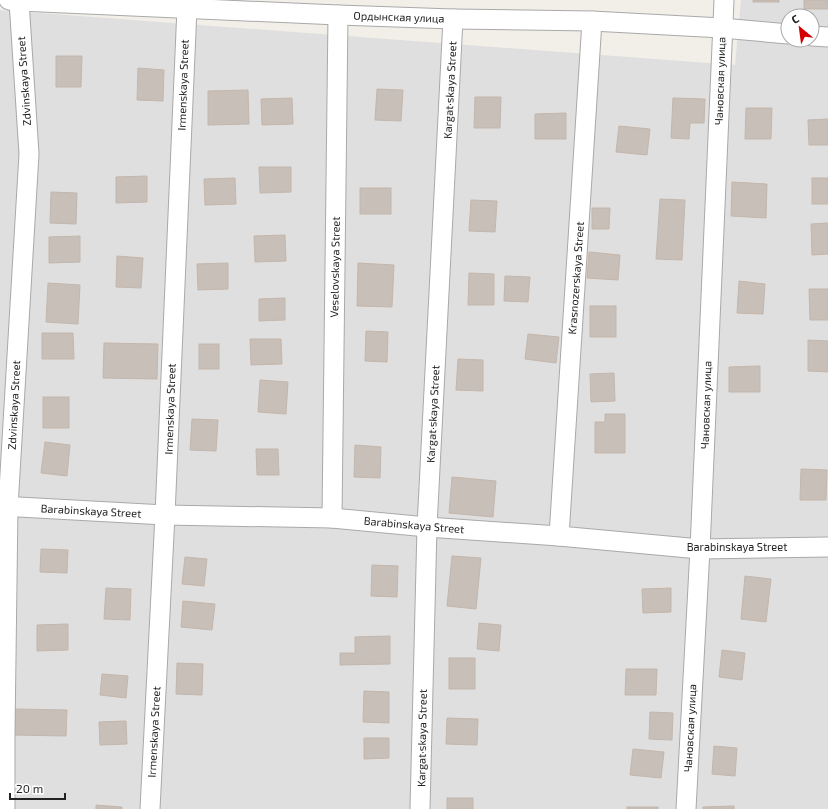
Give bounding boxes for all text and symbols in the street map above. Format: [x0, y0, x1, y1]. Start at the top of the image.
street label: Ордынская улица [353, 8, 445, 26]
north arrow [780, 8, 820, 48]
text: С [789, 11, 801, 26]
street label: Zdvinskaya Street [14, 36, 33, 126]
street label: Чановская улица [711, 37, 729, 125]
street label: Irmenskaya Street [174, 39, 191, 131]
street label: Kargat·skaya Street [440, 41, 459, 139]
street label: Veselovskaya Street [327, 216, 342, 318]
street label: Krasnozerskaya Street [565, 221, 586, 335]
street label: Zdvinskaya Street [5, 360, 22, 450]
street label: Чановская улица [697, 361, 715, 449]
street label: Irmenskaya Street [161, 363, 178, 455]
street label: Kargat·skaya Street [423, 365, 442, 463]
street label: Barabinskaya Street [40, 501, 142, 520]
street label: Barabinskaya Street [363, 514, 465, 535]
street label: Barabinskaya Street [687, 540, 787, 553]
street label: Чановская улица [681, 684, 699, 772]
street label: Irmenskaya Street [145, 686, 162, 778]
street label: Kargat·skaya Street [414, 689, 429, 787]
scale bar [10, 775, 65, 801]
text: 20 m [16, 781, 43, 795]

